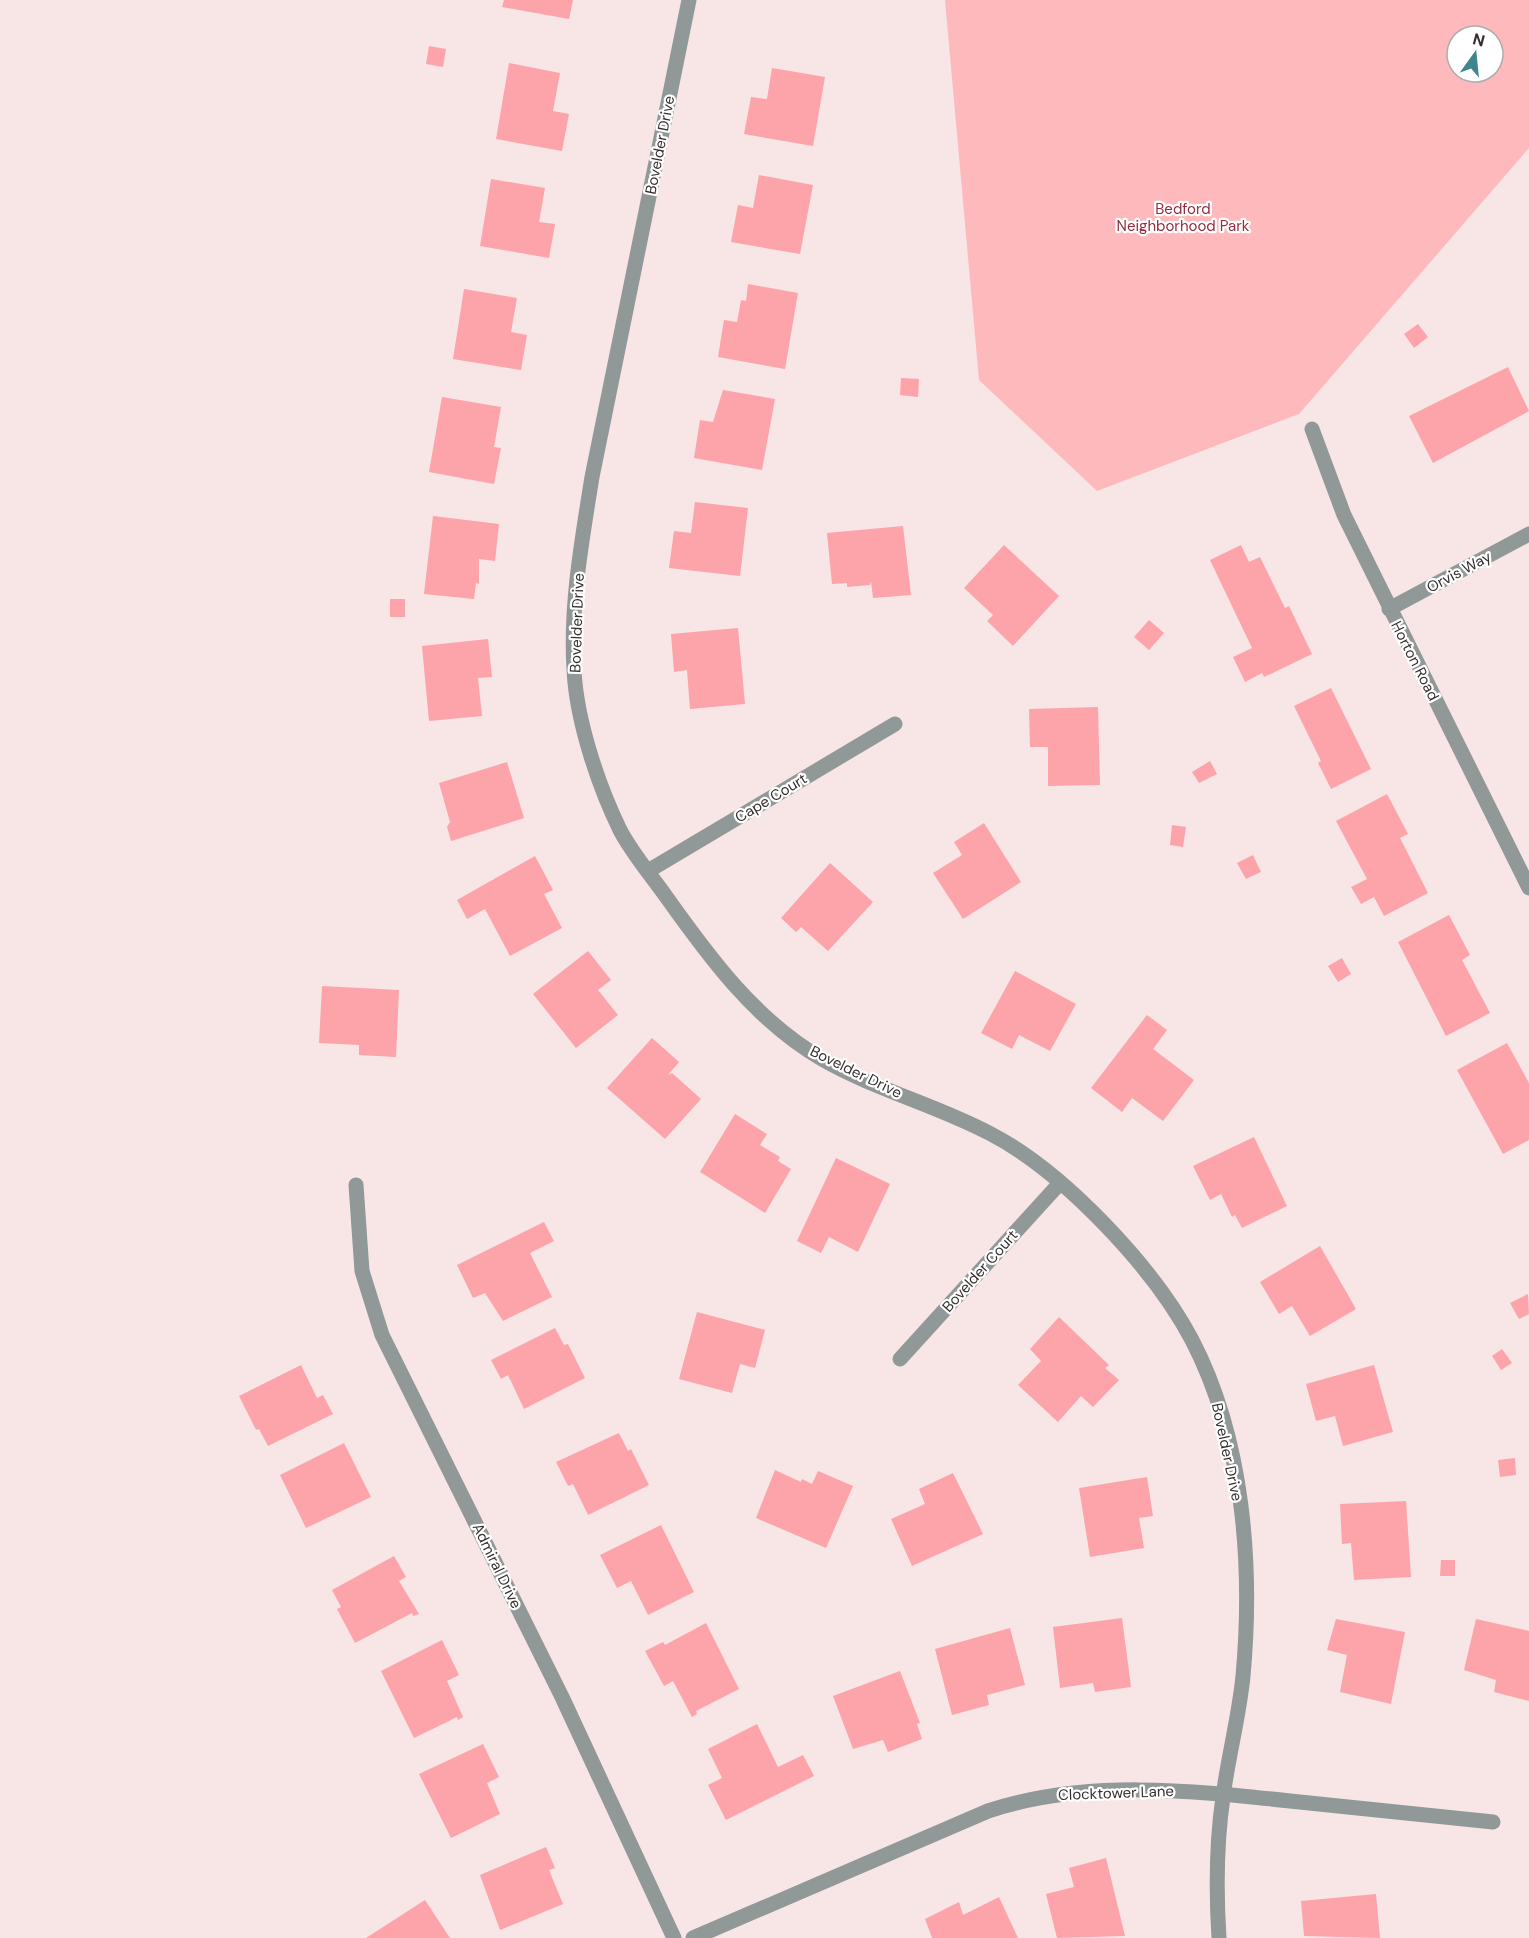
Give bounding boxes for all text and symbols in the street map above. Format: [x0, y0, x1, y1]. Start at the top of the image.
north arrow [1445, 24, 1505, 84]
text: N [1470, 28, 1487, 52]
street label: Bovelder Drive [641, 94, 679, 196]
park label: Bedford Neighborhood Park [1117, 199, 1250, 236]
street label: Orvis Way [1423, 546, 1495, 597]
street label: Bovelder Drive [565, 573, 589, 673]
street label: Horton Road [1386, 618, 1444, 704]
street label: Cape Court [731, 769, 811, 827]
street label: Bovelder Drive [807, 1041, 905, 1103]
street label: Bovelder Court [938, 1226, 1022, 1316]
street label: Bovelder Drive [1207, 1401, 1247, 1503]
street label: Admiral Drive [468, 1520, 526, 1612]
street label: Clocktower Lane [1058, 1781, 1174, 1805]

